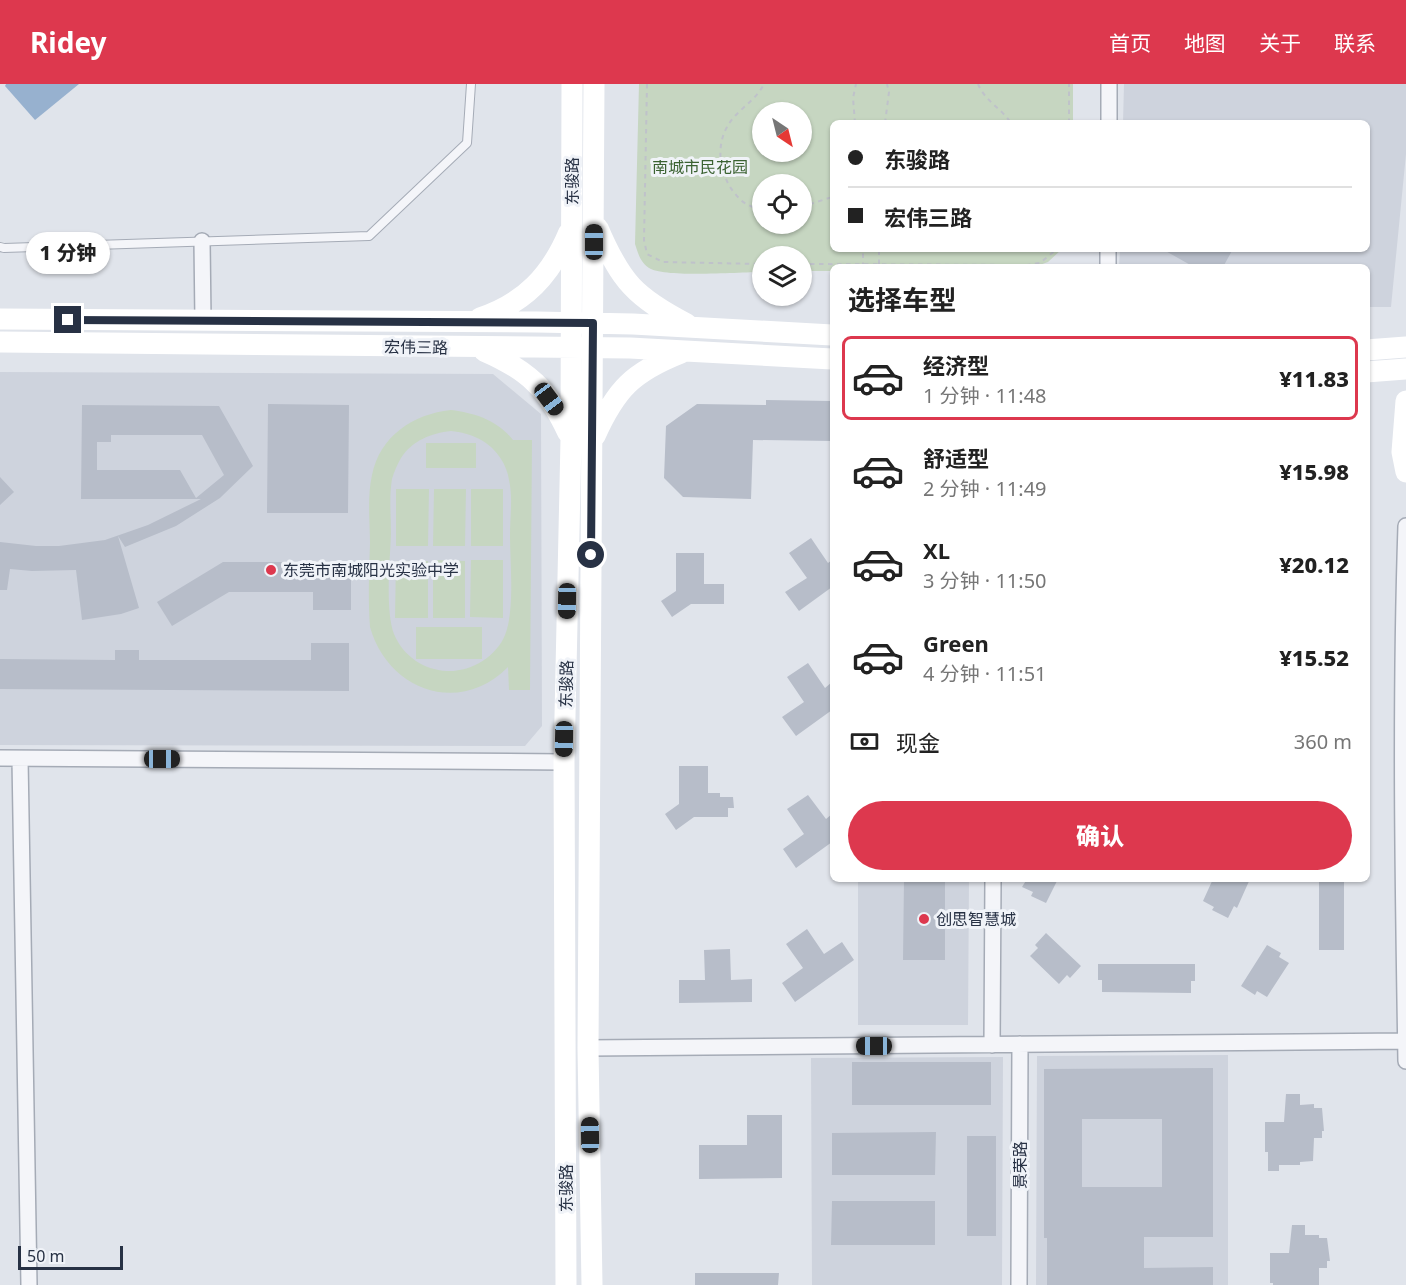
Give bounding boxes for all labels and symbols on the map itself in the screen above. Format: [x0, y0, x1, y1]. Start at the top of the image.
north arrow [752, 102, 812, 162]
park label: 南城市民花园 [652, 156, 748, 178]
street label: 东骏路 [561, 157, 583, 205]
car [585, 224, 603, 260]
callout: 1 分钟 [26, 233, 110, 275]
route end [54, 306, 81, 333]
street label: 宏伟三路 [384, 335, 448, 359]
car [531, 379, 567, 419]
route start [577, 541, 604, 568]
place label: 东莞市南城阳光实验中学 [283, 559, 459, 581]
marker: 东莞市南城阳光实验中学 [264, 563, 278, 577]
car [558, 583, 576, 619]
street label: 东骏路 [555, 660, 577, 708]
car [555, 721, 573, 757]
car [144, 750, 180, 768]
place label: 创思智慧城 [936, 908, 1016, 930]
marker: 创思智慧城 [917, 912, 931, 926]
car [856, 1037, 892, 1055]
car [581, 1117, 599, 1153]
street label: 景荣路 [1009, 1141, 1031, 1189]
street label: 东骏路 [555, 1164, 577, 1212]
scale bar [18, 1243, 123, 1270]

